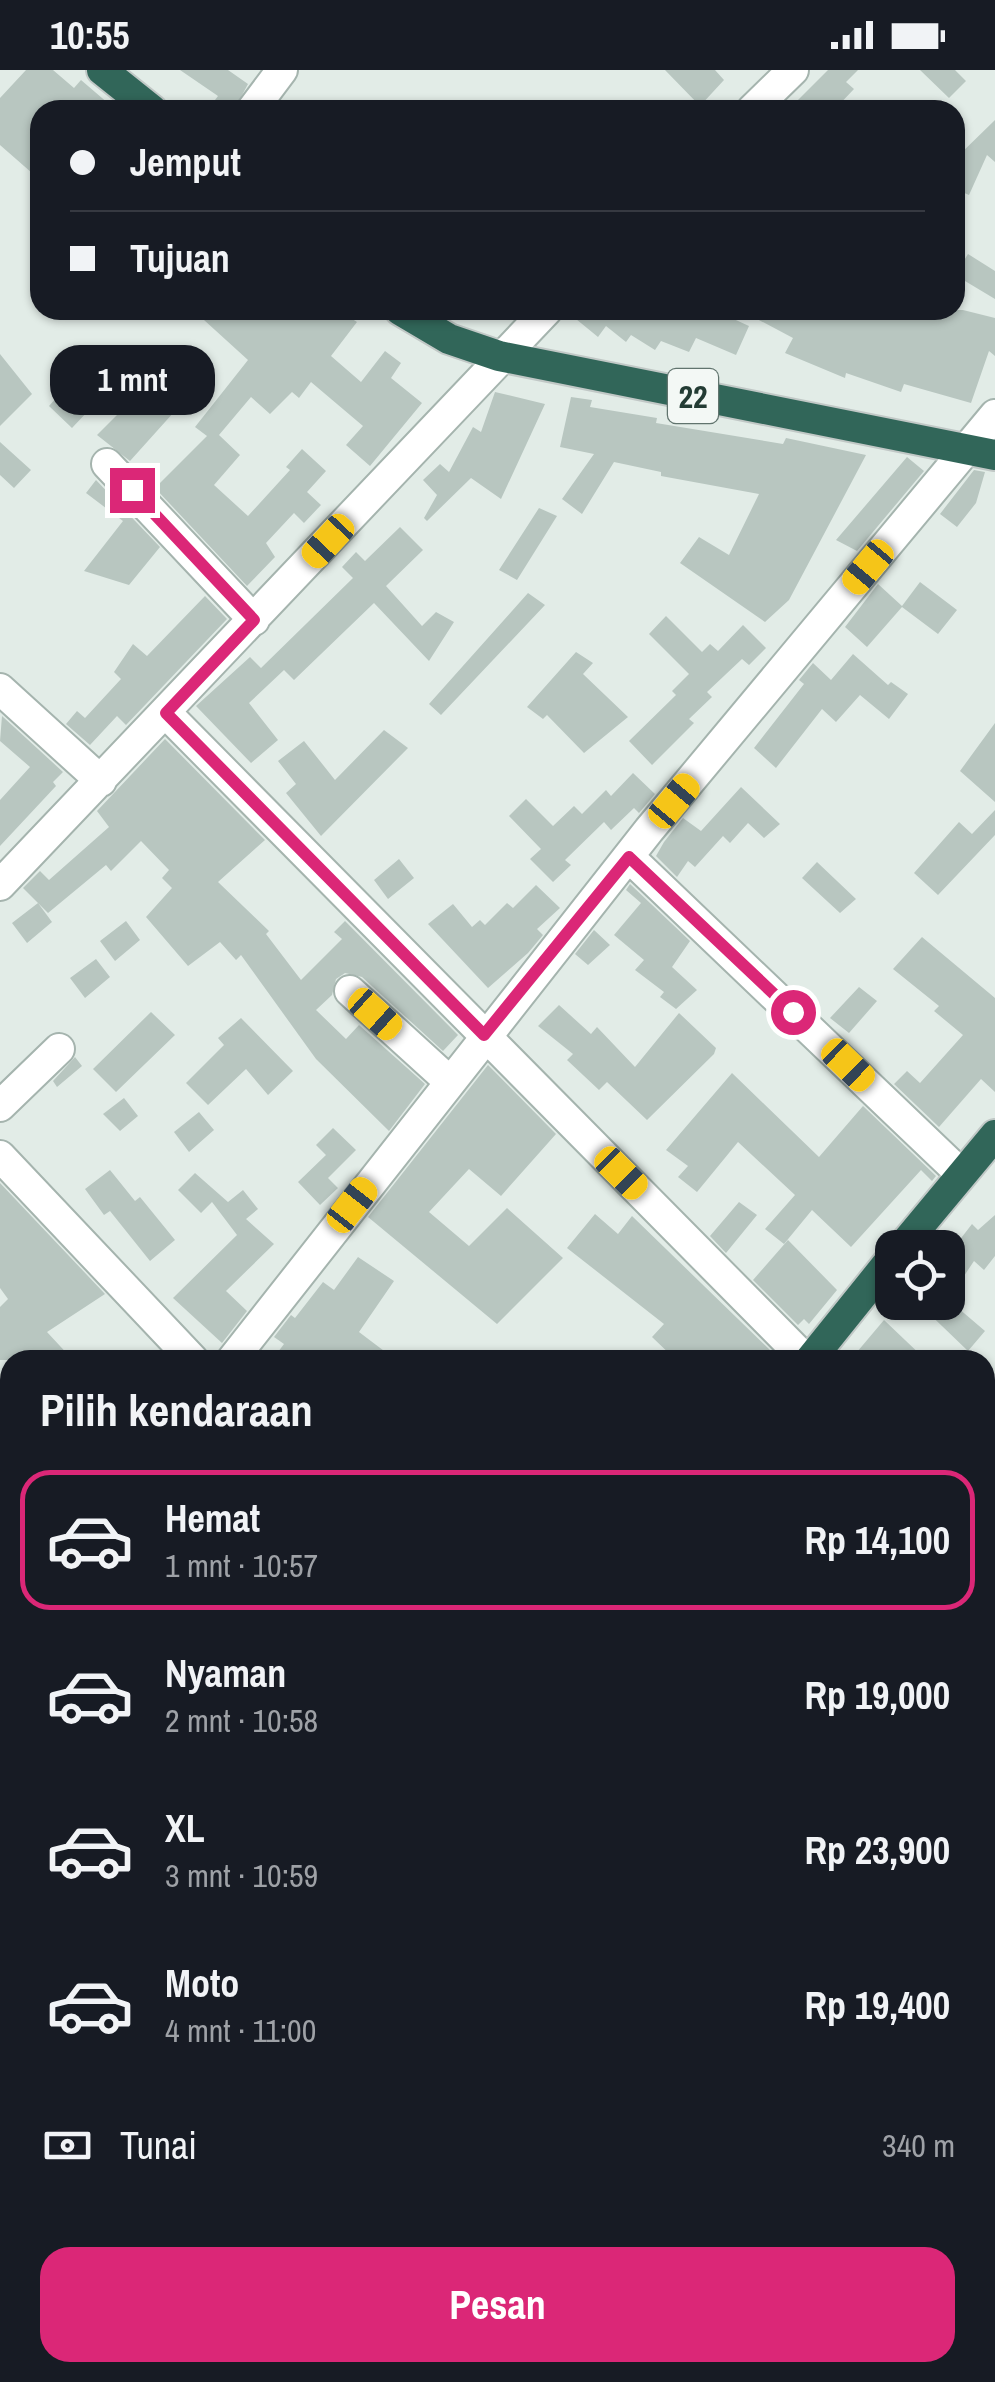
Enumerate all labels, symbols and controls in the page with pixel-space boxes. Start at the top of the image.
text: 10:55 [50,10,130,61]
text: Jemput [130,137,241,188]
text: Tujuan [130,233,230,284]
callout: 1 mnt [49,345,214,415]
text: 1 mnt [98,358,167,401]
road number: 22 [668,369,718,423]
route end [110,468,155,513]
car [297,509,359,573]
car [837,534,899,600]
car [643,768,705,834]
car [343,983,407,1045]
route start [771,990,816,1035]
car [816,1033,880,1097]
car [589,1141,653,1205]
car [322,1172,382,1238]
map controls [875,1230,965,1320]
button: locate [875,1230,965,1320]
text: Pilih kendaraan [40,1379,313,1440]
text: Hemat [165,1493,260,1544]
icon: car [45,1495,135,1585]
text: Rp 14,100 [804,1515,950,1566]
text: 1 mnt · 10:57 [165,1544,318,1587]
text: Nyaman [165,1648,286,1699]
icon: car [45,1650,135,1740]
text: Rp 19,000 [804,1670,950,1721]
text: 2 mnt · 10:58 [165,1699,318,1742]
text: XL [165,1803,205,1854]
icon: car [45,1805,135,1895]
text: Rp 23,900 [804,1825,950,1876]
text: 3 mnt · 10:59 [165,1854,318,1897]
text: Moto [165,1958,239,2009]
icon: car [45,1960,135,2050]
text: Rp 19,400 [804,1980,950,2031]
text: 4 mnt · 11:00 [165,2009,316,2052]
icon: cash [40,2118,95,2173]
text: Tunai [120,2120,197,2171]
text: 340 m [882,2124,955,2167]
button: Pesan [40,2247,955,2362]

